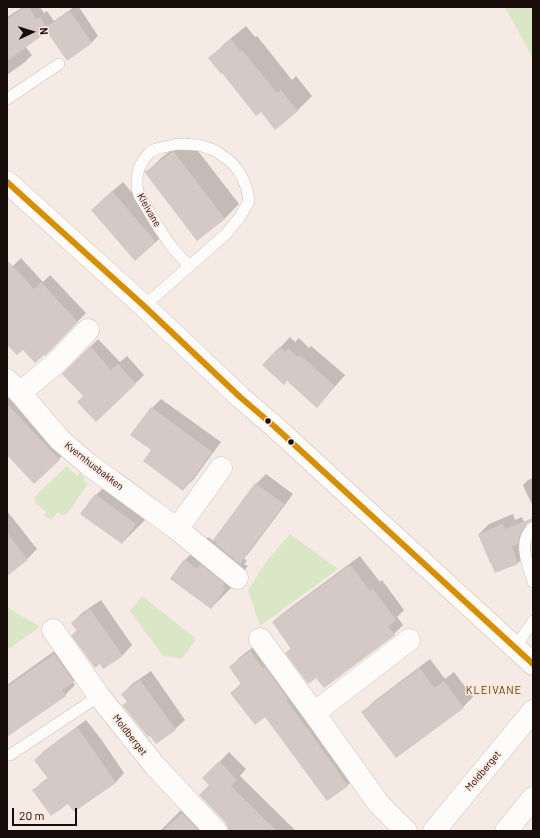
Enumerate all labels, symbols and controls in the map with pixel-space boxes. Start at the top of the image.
north arrow [12,12,52,52]
text: N [38,27,51,35]
street label: Kleivane [135,191,163,229]
unlabelled marker [263,416,273,426]
unlabelled marker [286,437,296,447]
street label: Kvernhusbakken [62,439,126,493]
district label: KLEIVANE [466,683,522,697]
street label: Moldberget [110,712,150,758]
street label: Moldberget [463,748,503,794]
scale bar [14,800,79,826]
text: 20 m [19,808,45,822]

